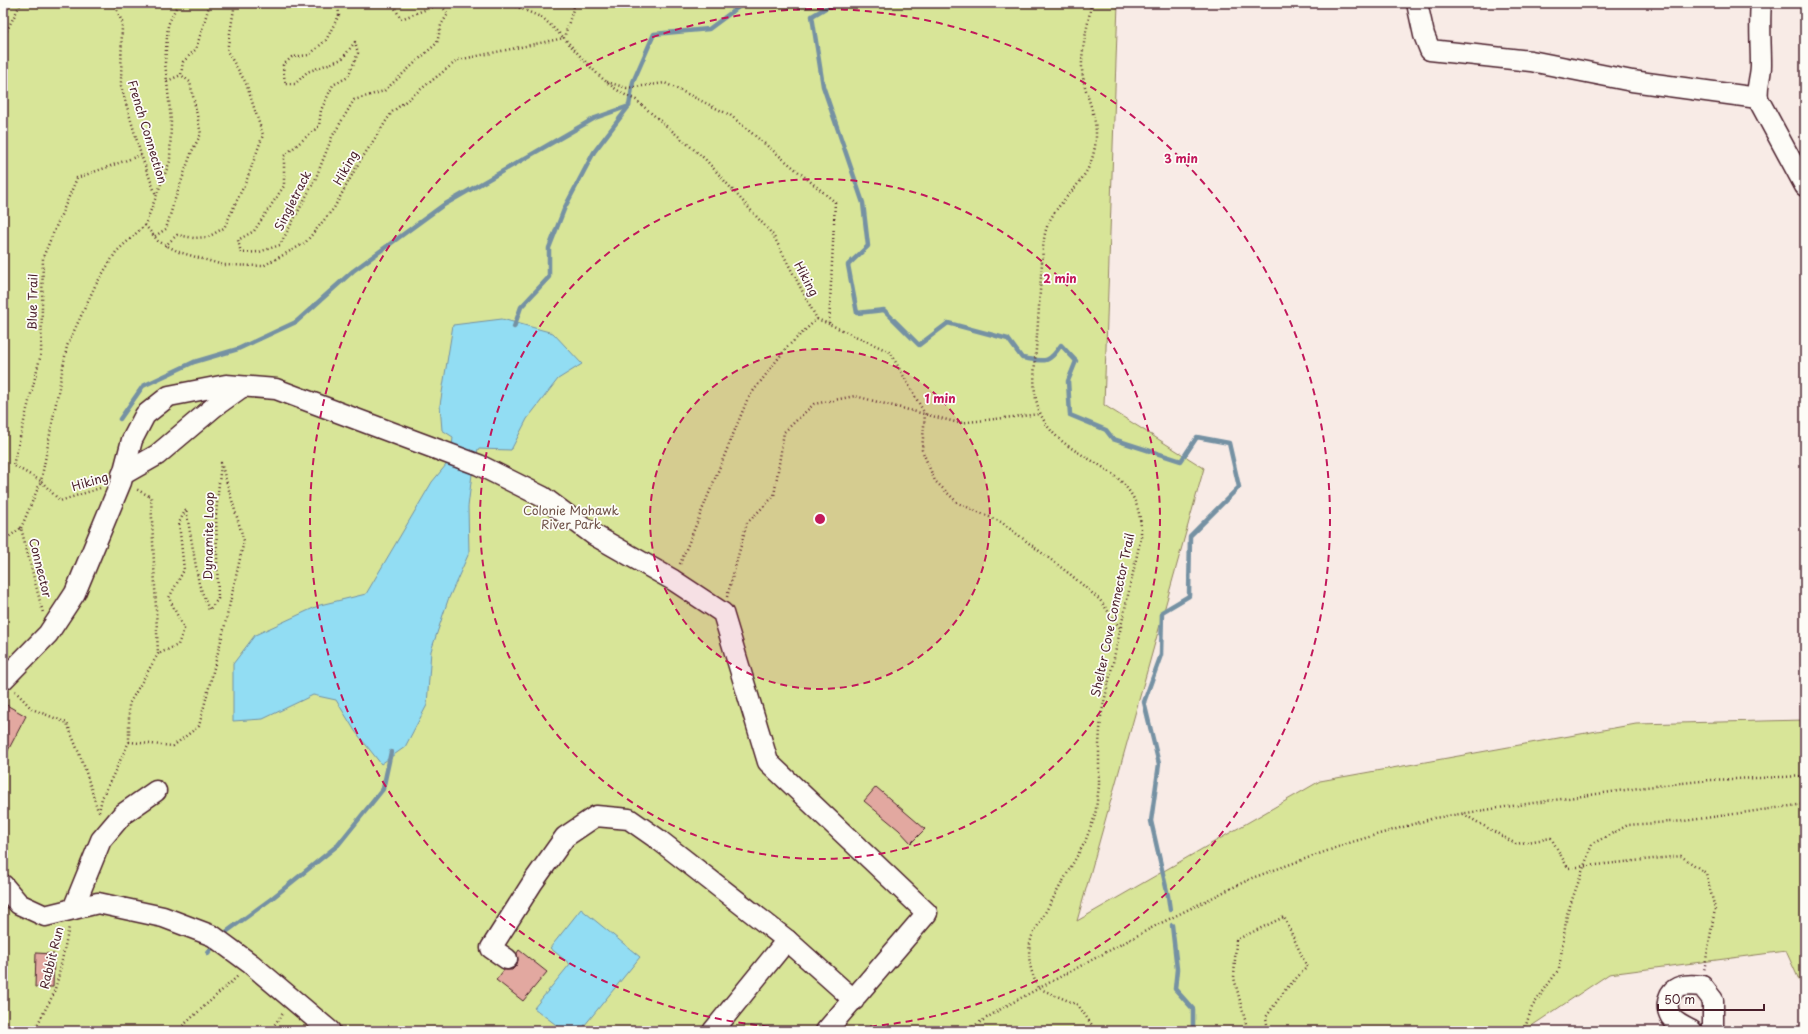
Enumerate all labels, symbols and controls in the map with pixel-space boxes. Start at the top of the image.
street label: French Connection [124,78,172,186]
street label: Hiking [328,147,362,188]
text: 3 min [1164,149,1198,167]
street label: Singletrack [269,167,315,234]
street label: Hiking [790,258,824,299]
text: 2 min [1043,269,1077,287]
street label: Blue Trail [23,274,41,330]
text: 1 min [924,389,956,407]
street label: Hiking [69,467,110,495]
street label: Dynamite Loop [198,492,218,580]
park label: Colonie Mohawk River Park [523,501,620,533]
centre of rings [813,512,827,526]
street label: Shelter Cove Connector Trail [1086,531,1138,698]
street label: Connector [25,536,57,600]
street label: Rabbit Run [35,925,67,991]
scale bar [1658,986,1764,1012]
text: 50 m [1664,990,1695,1008]

